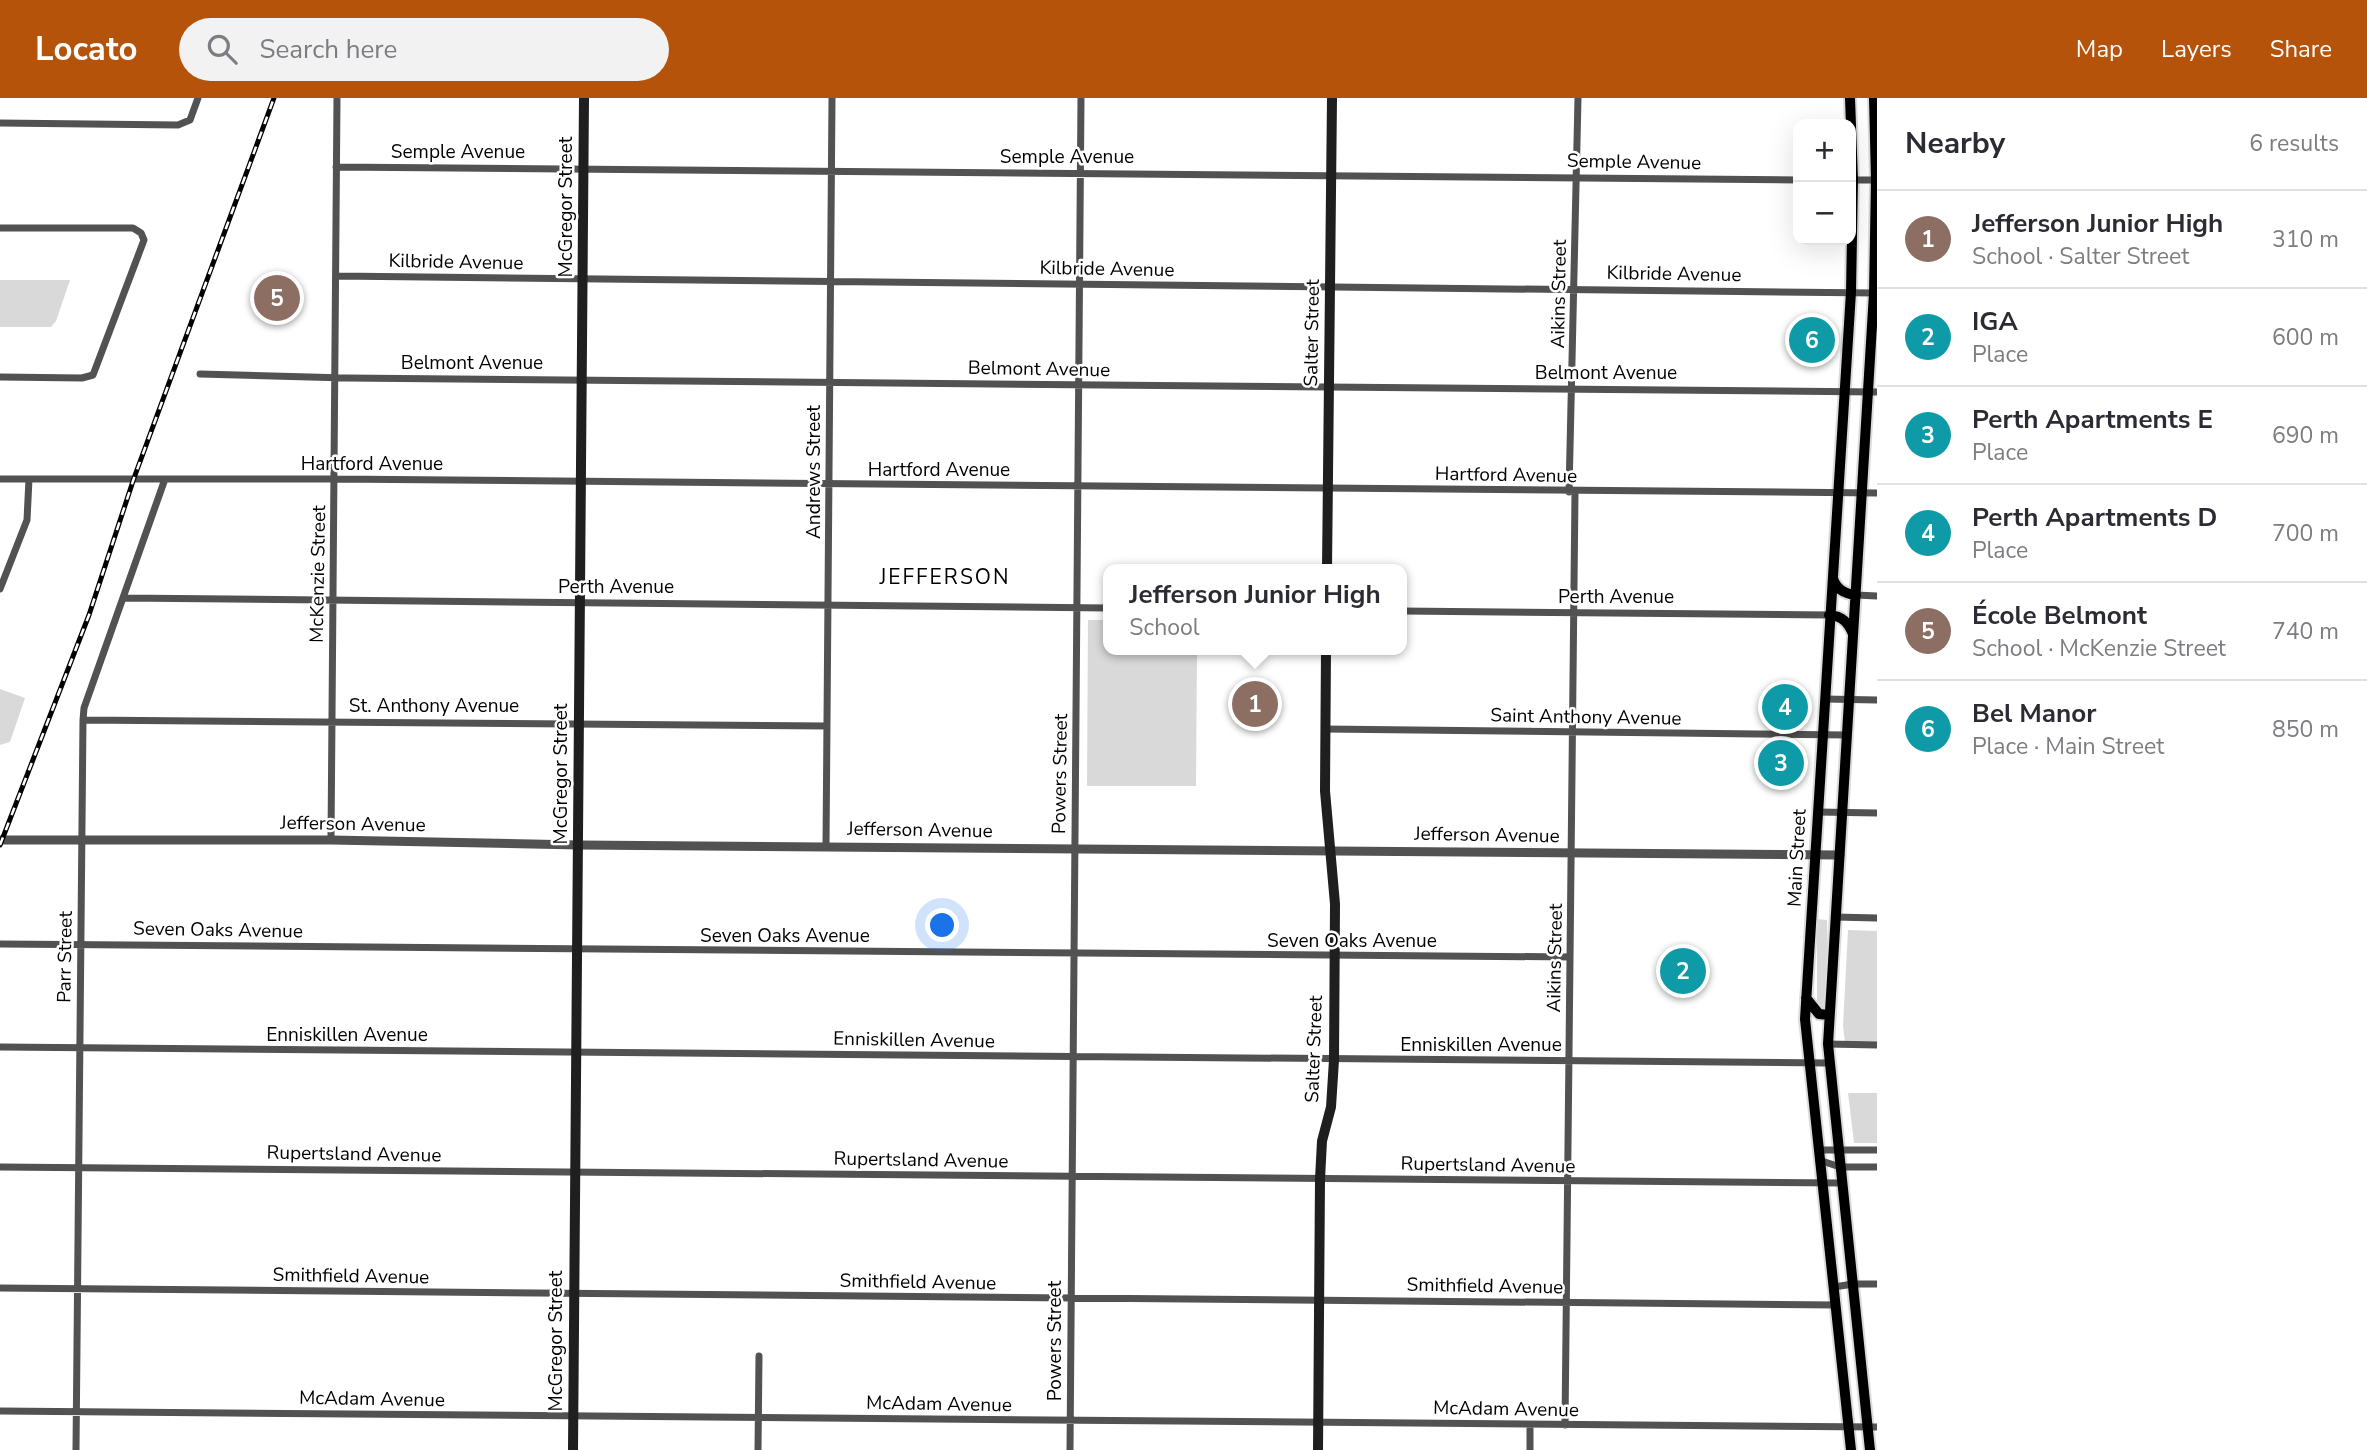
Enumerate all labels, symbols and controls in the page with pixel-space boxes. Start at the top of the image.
search box [179,18,669,81]
text: Locato [35,27,137,72]
icon: search [203,30,241,68]
text: Search here [259,32,397,67]
text: Map [2076,33,2123,65]
text: Layers [2161,33,2232,65]
text: Share [2270,33,2332,65]
map controls [1793,119,1856,245]
button: + [1793,119,1856,182]
text: Nearby [1905,123,2005,164]
text: 6 results [2249,128,2339,159]
street label: McGregor Street [553,136,579,277]
street label: Semple Avenue [391,139,525,165]
street label: Semple Avenue [1000,144,1134,170]
street label: Semple Avenue [1567,148,1701,176]
button: − [1793,182,1856,245]
text: Jefferson Junior High [1972,206,2223,241]
text: 1 [1921,224,1935,255]
text: 310 m [2272,224,2339,255]
street label: Aikins Street [1545,239,1573,349]
text: School · Salter Street [1972,241,2189,272]
street label: Kilbride Avenue [388,248,524,276]
street label: Kilbride Avenue [1039,255,1175,283]
street label: Kilbride Avenue [1606,260,1742,288]
pin: 5 [254,272,300,324]
street label: Salter Street [1298,279,1326,387]
text: IGA [1972,304,2018,339]
pin: 6 [1789,314,1835,366]
text: 2 [1921,322,1935,353]
text: 600 m [2272,322,2339,353]
text: Place [1972,339,2028,370]
street label: Belmont Avenue [401,350,543,376]
street label: Belmont Avenue [968,355,1110,383]
street label: Belmont Avenue [1535,360,1677,386]
text: Perth Apartments E [1972,402,2213,437]
street label: Andrews Street [801,405,827,539]
text: 3 [1921,420,1935,451]
text: 690 m [2272,420,2339,451]
text: Place [1972,437,2028,468]
street label: Hartford Avenue [301,451,443,477]
street label: Hartford Avenue [868,457,1010,483]
street label: Hartford Avenue [1435,461,1577,489]
text: Perth Apartments D [1972,500,2217,535]
street label: McKenzie Street [304,505,332,643]
text: 4 [1921,518,1935,549]
text: 700 m [2272,518,2339,549]
text: Place [1972,535,2028,566]
district label: JEFFERSON [879,563,1010,591]
popup [1103,564,1407,655]
street label: Perth Avenue [558,574,674,600]
text: Jefferson Junior High [1129,577,1381,612]
street label: Perth Avenue [1558,584,1674,610]
text: École Belmont [1972,598,2147,633]
text: School [1129,612,1200,643]
text: 5 [1921,616,1935,647]
text: 740 m [2272,616,2339,647]
text: School · McKenzie Street [1972,633,2226,664]
pin: 1 [1232,678,1278,730]
pin: 4 [1762,681,1808,733]
street label: St. Anthony Avenue [349,693,519,719]
text: Bel Manor [1972,696,2096,731]
street label: Saint Anthony Avenue [1490,702,1682,732]
street label: McGregor Street [548,703,574,844]
street label: Powers Street [1046,713,1074,834]
text: 6 [1921,714,1935,745]
text: 850 m [2272,714,2339,745]
text: Place · Main Street [1972,731,2164,762]
pin: 3 [1758,737,1804,789]
street label: Main Street [1781,808,1813,908]
street label: Jefferson Avenue [279,810,426,838]
street label: Jefferson Avenue [846,816,993,844]
street label: Jefferson Avenue [1413,821,1560,849]
street label: Aikins Street [1541,903,1569,1013]
your location [925,908,959,942]
street label: Parr Street [51,910,79,1003]
street label: Seven Oaks Avenue [133,916,303,944]
street label: Seven Oaks Avenue [700,923,870,949]
street label: Seven Oaks Avenue [1267,928,1437,954]
pin: 2 [1660,945,1706,997]
street label: Salter Street [1299,995,1329,1103]
street label: Enniskillen Avenue [266,1022,428,1048]
street label: Enniskillen Avenue [833,1026,995,1054]
street label: Enniskillen Avenue [1400,1032,1562,1058]
street label: Rupertsland Avenue [266,1139,442,1169]
street label: Rupertsland Avenue [833,1145,1009,1175]
street label: Rupertsland Avenue [1400,1150,1576,1180]
street label: Smithfield Avenue [272,1262,430,1290]
street label: Smithfield Avenue [839,1268,997,1296]
street label: McGregor Street [543,1270,569,1411]
street label: Smithfield Avenue [1406,1272,1564,1300]
street label: Powers Street [1042,1280,1068,1401]
street label: McAdam Avenue [299,1385,445,1413]
street label: McAdam Avenue [866,1390,1012,1418]
street label: McAdam Avenue [1433,1395,1579,1423]

